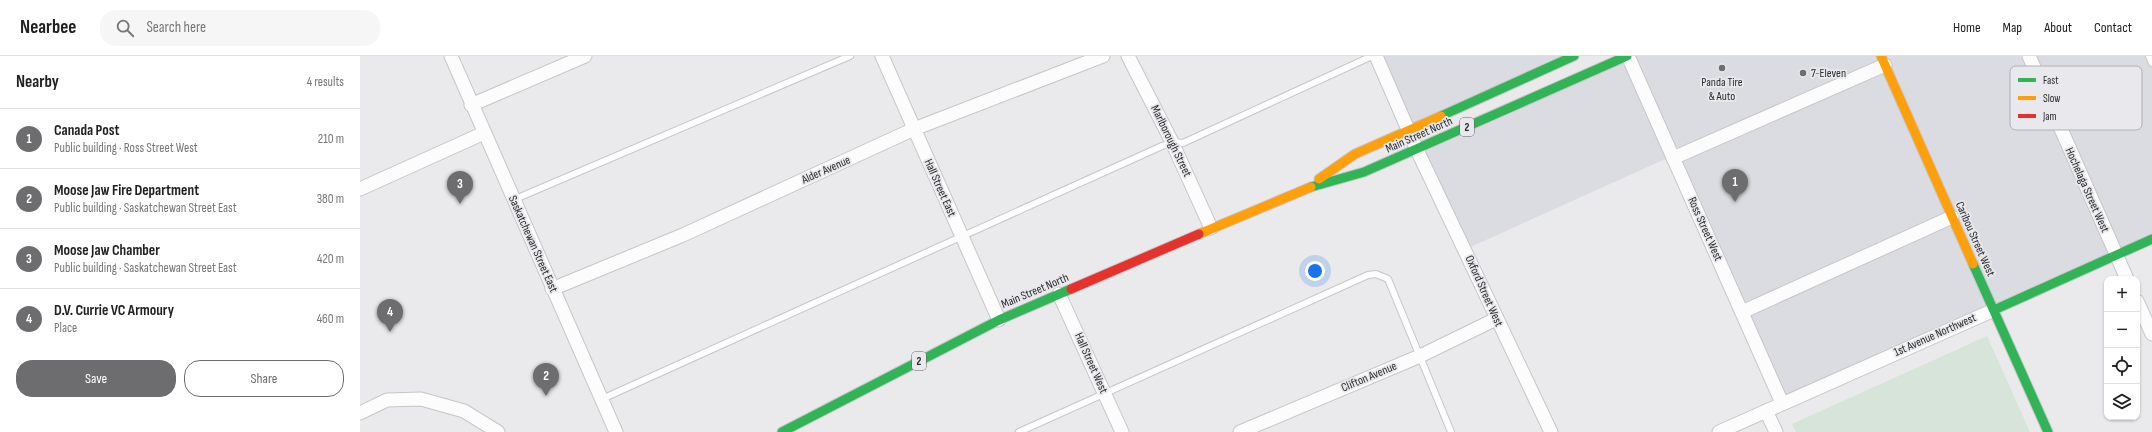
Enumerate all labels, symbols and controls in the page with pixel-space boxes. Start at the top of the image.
search box [100,10,380,46]
text: Nearbee [20,16,76,39]
icon: search [114,17,136,39]
text: Search here [146,18,206,37]
text: Home [1953,19,1981,36]
text: Map [2003,19,2022,36]
text: About [2044,19,2072,36]
text: Contact [2094,19,2132,36]
marker: Panda Tire & Auto [1717,63,1727,73]
place label: 7-Eleven [1811,66,1846,81]
legend [2010,66,2142,130]
marker: 7-Eleven [1798,68,1808,78]
text: Nearby [16,72,59,92]
text: 4 results [307,74,344,90]
text: Fast [2043,74,2059,87]
place label: Panda Tire & Auto [1701,75,1743,104]
text: Slow [2043,92,2060,105]
street label: Marlborough Street [1147,103,1195,180]
text: Jam [2042,110,2057,123]
street label: Main Street North [1383,114,1455,156]
road number: 2 [1460,118,1474,136]
text: Canada Post [54,121,120,140]
text: 1 [26,131,32,147]
text: 210 m [318,131,344,147]
text: Public building · Ross Street West [54,140,198,156]
street label: Hochelaga Street West [2062,145,2113,235]
street label: Alder Avenue [798,152,853,188]
street label: Hall Street East [921,157,960,220]
pin: 1 [1722,169,1748,202]
pin: 3 [447,171,473,204]
text: Moose Jaw Fire Department [54,181,199,200]
text: 2 [26,191,32,207]
text: 380 m [317,191,344,207]
street label: Saskatchewan Street East [505,193,561,295]
street label: Ross Street West [1684,195,1726,264]
street label: Caribou Street West [1952,199,1998,279]
text: Public building · Saskatchewan Street East [54,200,237,216]
text: Moose Jaw Chamber [54,241,160,260]
text: 3 [26,251,32,267]
text: 420 m [317,251,344,267]
street label: Oxford Street West [1462,253,1507,329]
text: Public building · Saskatchewan Street East [54,260,237,276]
your location [1305,261,1325,281]
street label: Main Street North [999,270,1071,312]
map controls [2104,276,2140,420]
button: + [2104,276,2140,312]
pin: 4 [377,299,403,332]
text: D.V. Currie VC Armoury [54,301,174,320]
street label: 1st Avenue Northwest [1892,310,1979,360]
text: 4 [26,311,32,327]
text: 460 m [317,311,344,327]
button: − [2104,312,2140,348]
text: Place [54,320,77,336]
street label: Hall Street West [1071,330,1111,396]
button: locate [2104,348,2140,384]
road number: 2 [912,352,926,370]
street label: Clifton Avenue [1339,359,1399,395]
button: Save [16,360,176,397]
button: Share [184,360,344,397]
pin: 2 [533,363,559,396]
button: layers [2104,384,2140,420]

